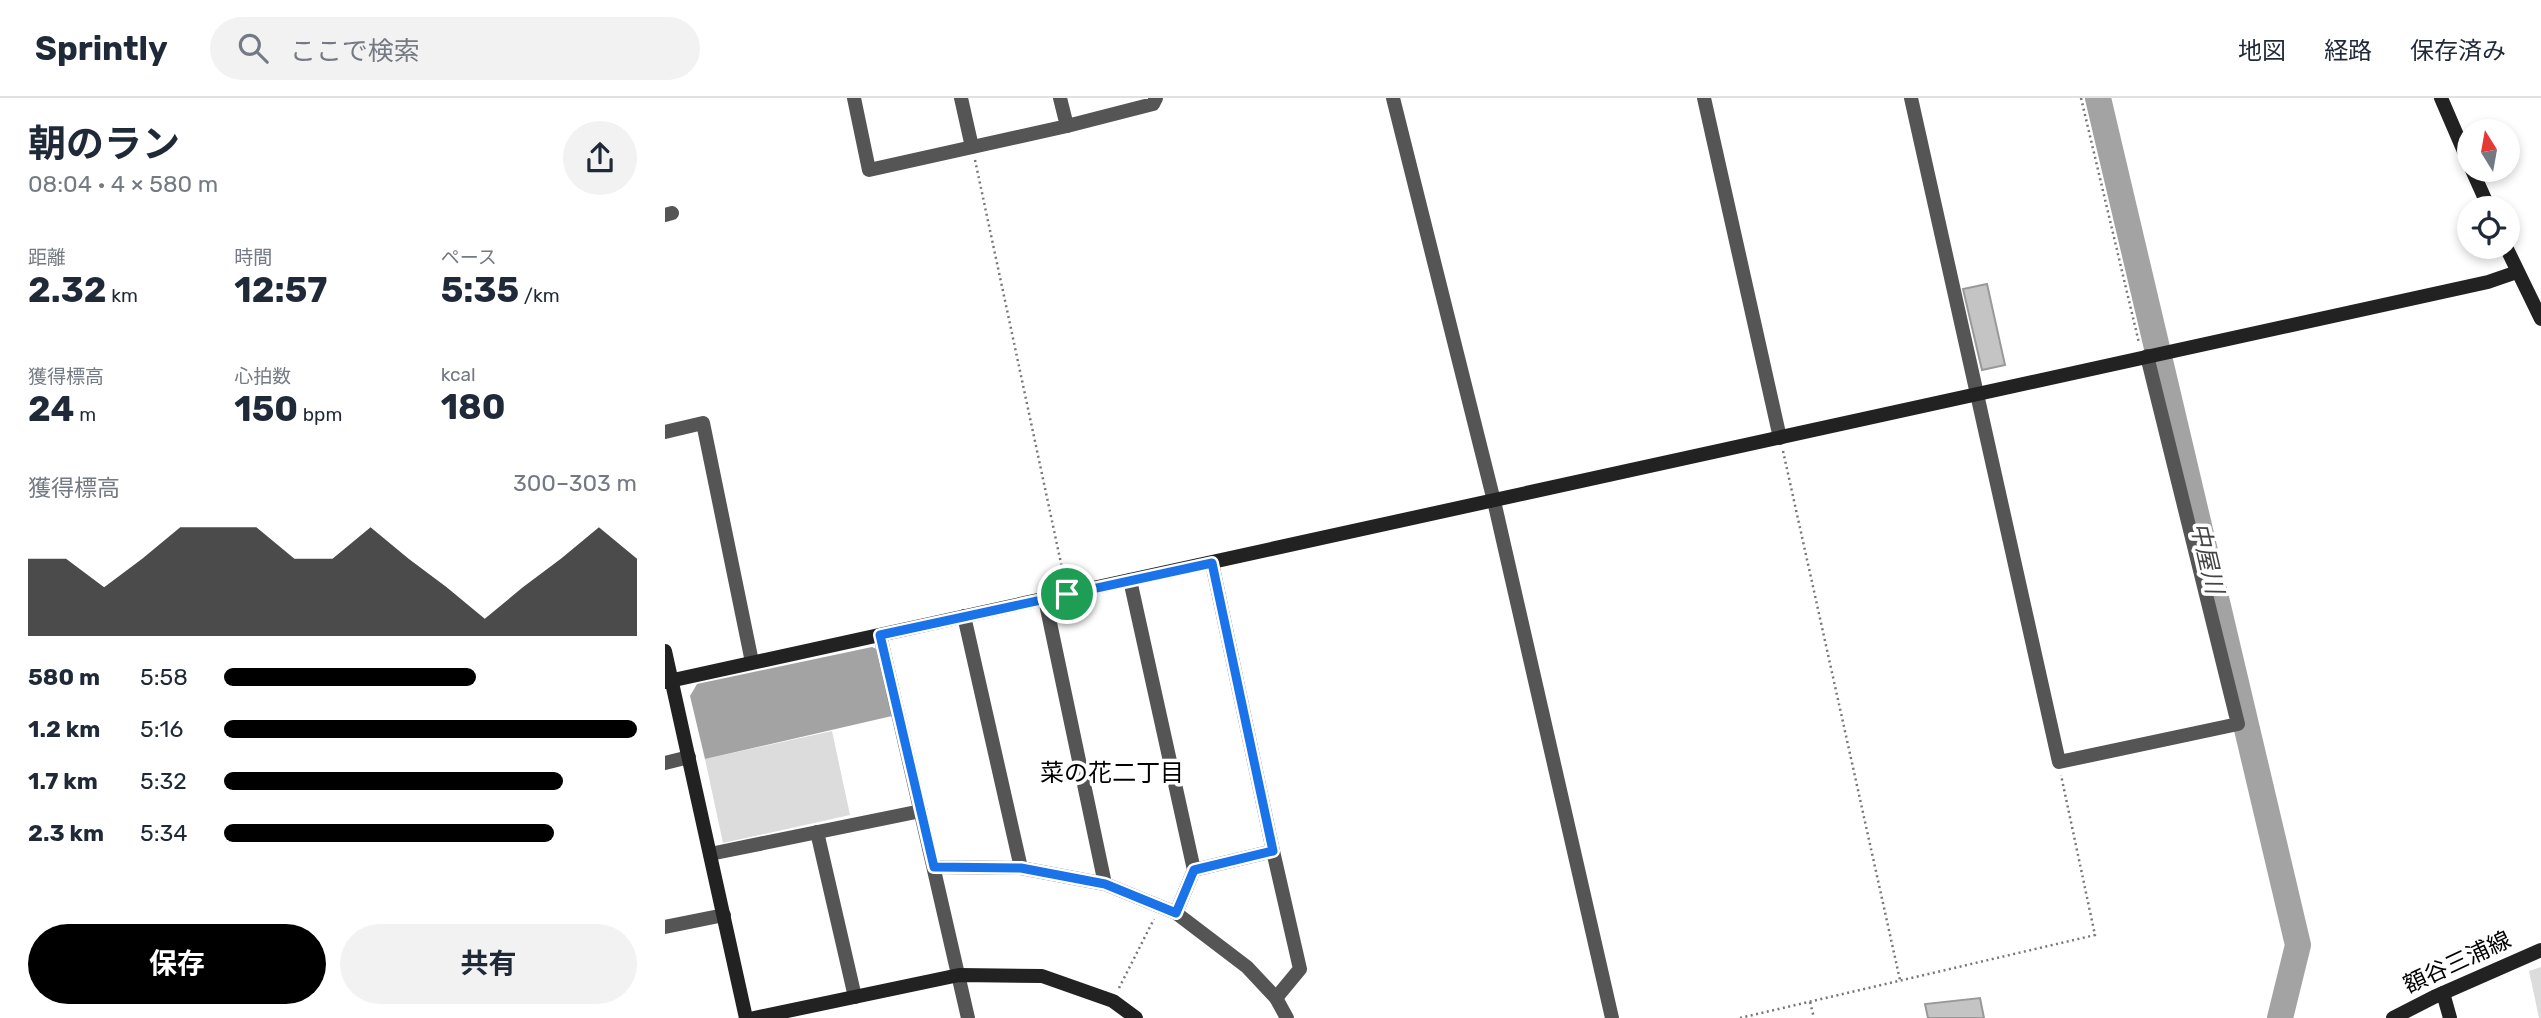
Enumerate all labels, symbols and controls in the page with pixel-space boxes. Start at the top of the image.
search box [210,17,700,80]
text: Sprintly [35,29,168,68]
icon: search [234,29,272,67]
text: ここで検索 [290,36,420,67]
text: 地図 [2238,37,2286,65]
text: 経路 [2324,37,2372,65]
text: 保存済み [2410,37,2506,65]
north arrow [2457,119,2520,182]
map controls [2457,119,2520,259]
text: 朝のラン [28,121,180,167]
button: share [563,121,637,195]
text: 08:04 · 4 × 580 m [28,170,218,198]
button: locate [2457,196,2520,259]
text: 距離 [28,246,66,269]
text: 時間 [234,246,272,269]
text: ペース [441,246,497,269]
text: 2.32 [28,269,107,311]
text: 12:57 [234,269,327,311]
text: 5:35 [441,269,519,311]
text: km [107,284,138,307]
text: /km [519,284,560,307]
text: kcal [441,363,476,386]
text: 獲得標高 [28,365,104,388]
text: 心拍数 [234,365,291,388]
text: 180 [441,386,506,428]
text: 24 [28,388,75,430]
text: 150 [234,388,298,430]
text: m [75,403,96,426]
text: bpm [298,403,342,426]
text: 300–303 m [513,469,637,497]
text: 獲得標高 [28,474,120,502]
water label: 中屋川 [2185,520,2229,599]
pin [1037,564,1097,624]
icon: arrive [1048,575,1086,613]
text: 580 m [28,663,100,691]
text: 5:58 [140,663,188,691]
text: 1.2 km [28,715,100,743]
text: 5:16 [140,715,183,743]
district label: 菜の花二丁目 [1040,759,1184,787]
text: 1.7 km [28,767,98,795]
text: 5:32 [140,767,187,795]
text: 2.3 km [28,819,104,847]
text: 5:34 [140,819,188,847]
button: 保存 [28,924,326,1004]
button: 共有 [340,924,637,1004]
street label: 額谷三浦線 [2399,925,2515,999]

